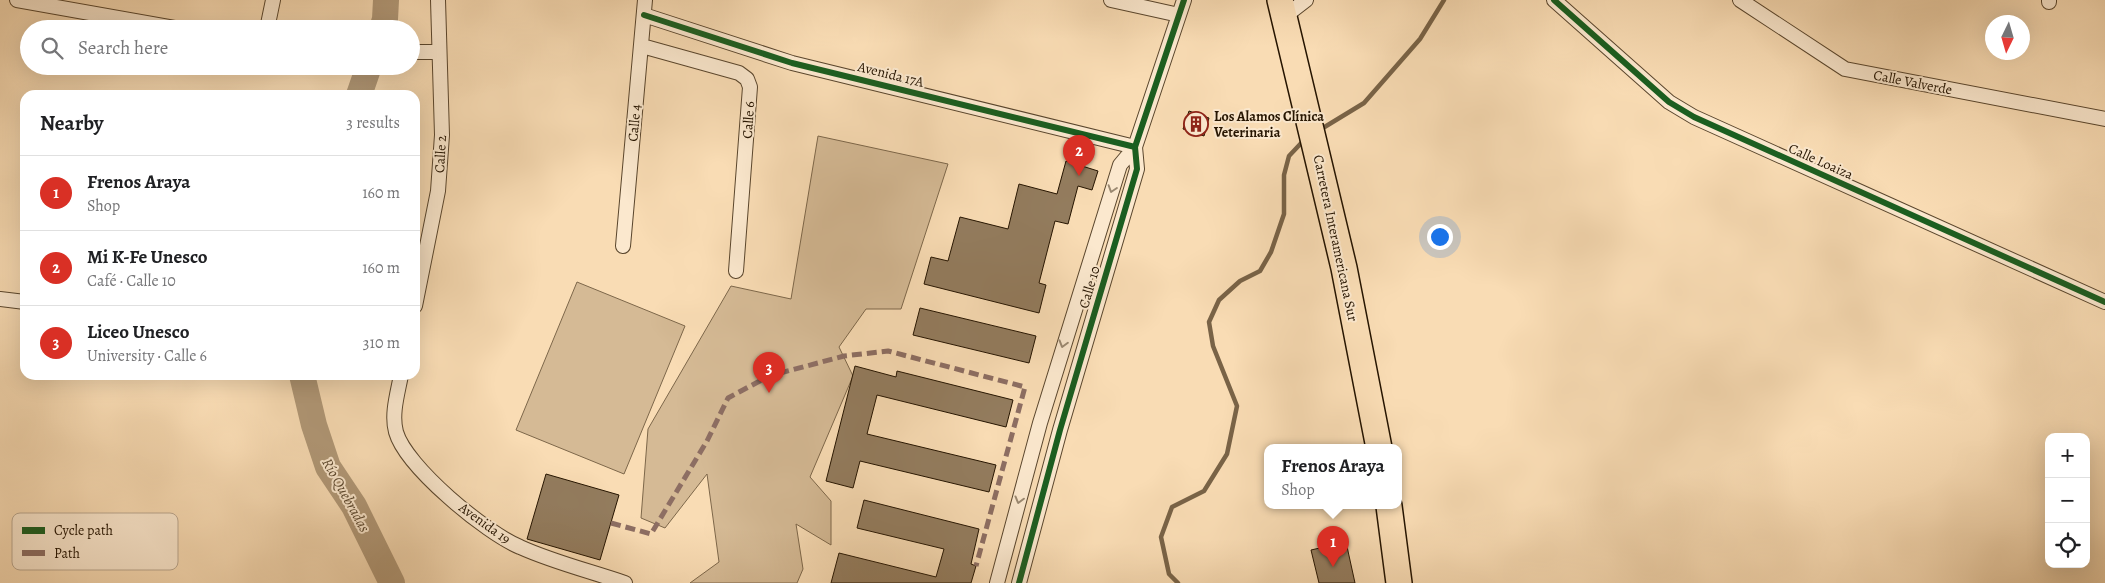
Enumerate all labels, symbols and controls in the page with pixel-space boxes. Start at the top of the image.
north arrow [1985,15,2030,60]
search box [20,20,420,75]
icon: search [38,34,66,62]
text: Search here [78,35,168,61]
street label: Avenida 17A [855,57,927,92]
street label: Calle Valverde [1872,66,1954,99]
street label: Calle 6 [738,101,759,139]
street label: Calle 4 [623,104,646,143]
place label: Los Alamos Clínica Veterinaria [1213,107,1324,142]
text: Nearby [40,109,103,137]
building icon: Los Alamos Clínica Veterinaria [1183,111,1209,137]
text: 3 results [346,112,400,134]
street label: Calle 2 [430,134,451,173]
pin: 2 [1063,135,1095,176]
street label: Calle Loaiza [1786,139,1856,184]
street label: Carretera Interamericana Sur [1309,153,1363,324]
text: Frenos Araya [87,169,190,195]
text: 1 [53,182,59,204]
text: 160 m [362,182,400,204]
one-way arrow [1108,184,1118,192]
text: Shop [87,195,120,217]
your location [1427,224,1453,250]
text: Mi K-Fe Unesco [87,244,208,270]
text: 2 [52,257,60,279]
text: 160 m [362,257,400,279]
street label: Calle 10 [1074,264,1105,311]
text: Café · Calle 10 [87,270,176,292]
text: Liceo Unesco [87,319,190,345]
text: 3 [53,332,59,354]
text: 310 m [363,332,400,354]
one-way arrow [1059,339,1069,347]
text: University · Calle 6 [87,345,207,367]
pin: 3 [753,352,785,393]
map controls [2045,433,2090,568]
button: + [2045,433,2090,478]
popup [1264,444,1402,509]
text: Frenos Araya [1281,453,1385,479]
water label: Río Quebradas [317,454,375,536]
button: − [2045,478,2090,523]
text: Shop [1281,479,1315,501]
one-way arrow [1015,495,1025,504]
street label: Avenida 19 [454,498,514,549]
legend [12,513,178,570]
text: Cycle path [54,521,114,540]
button: locate [2045,523,2090,568]
pin: 1 [1317,526,1349,567]
text: Path [54,544,81,563]

